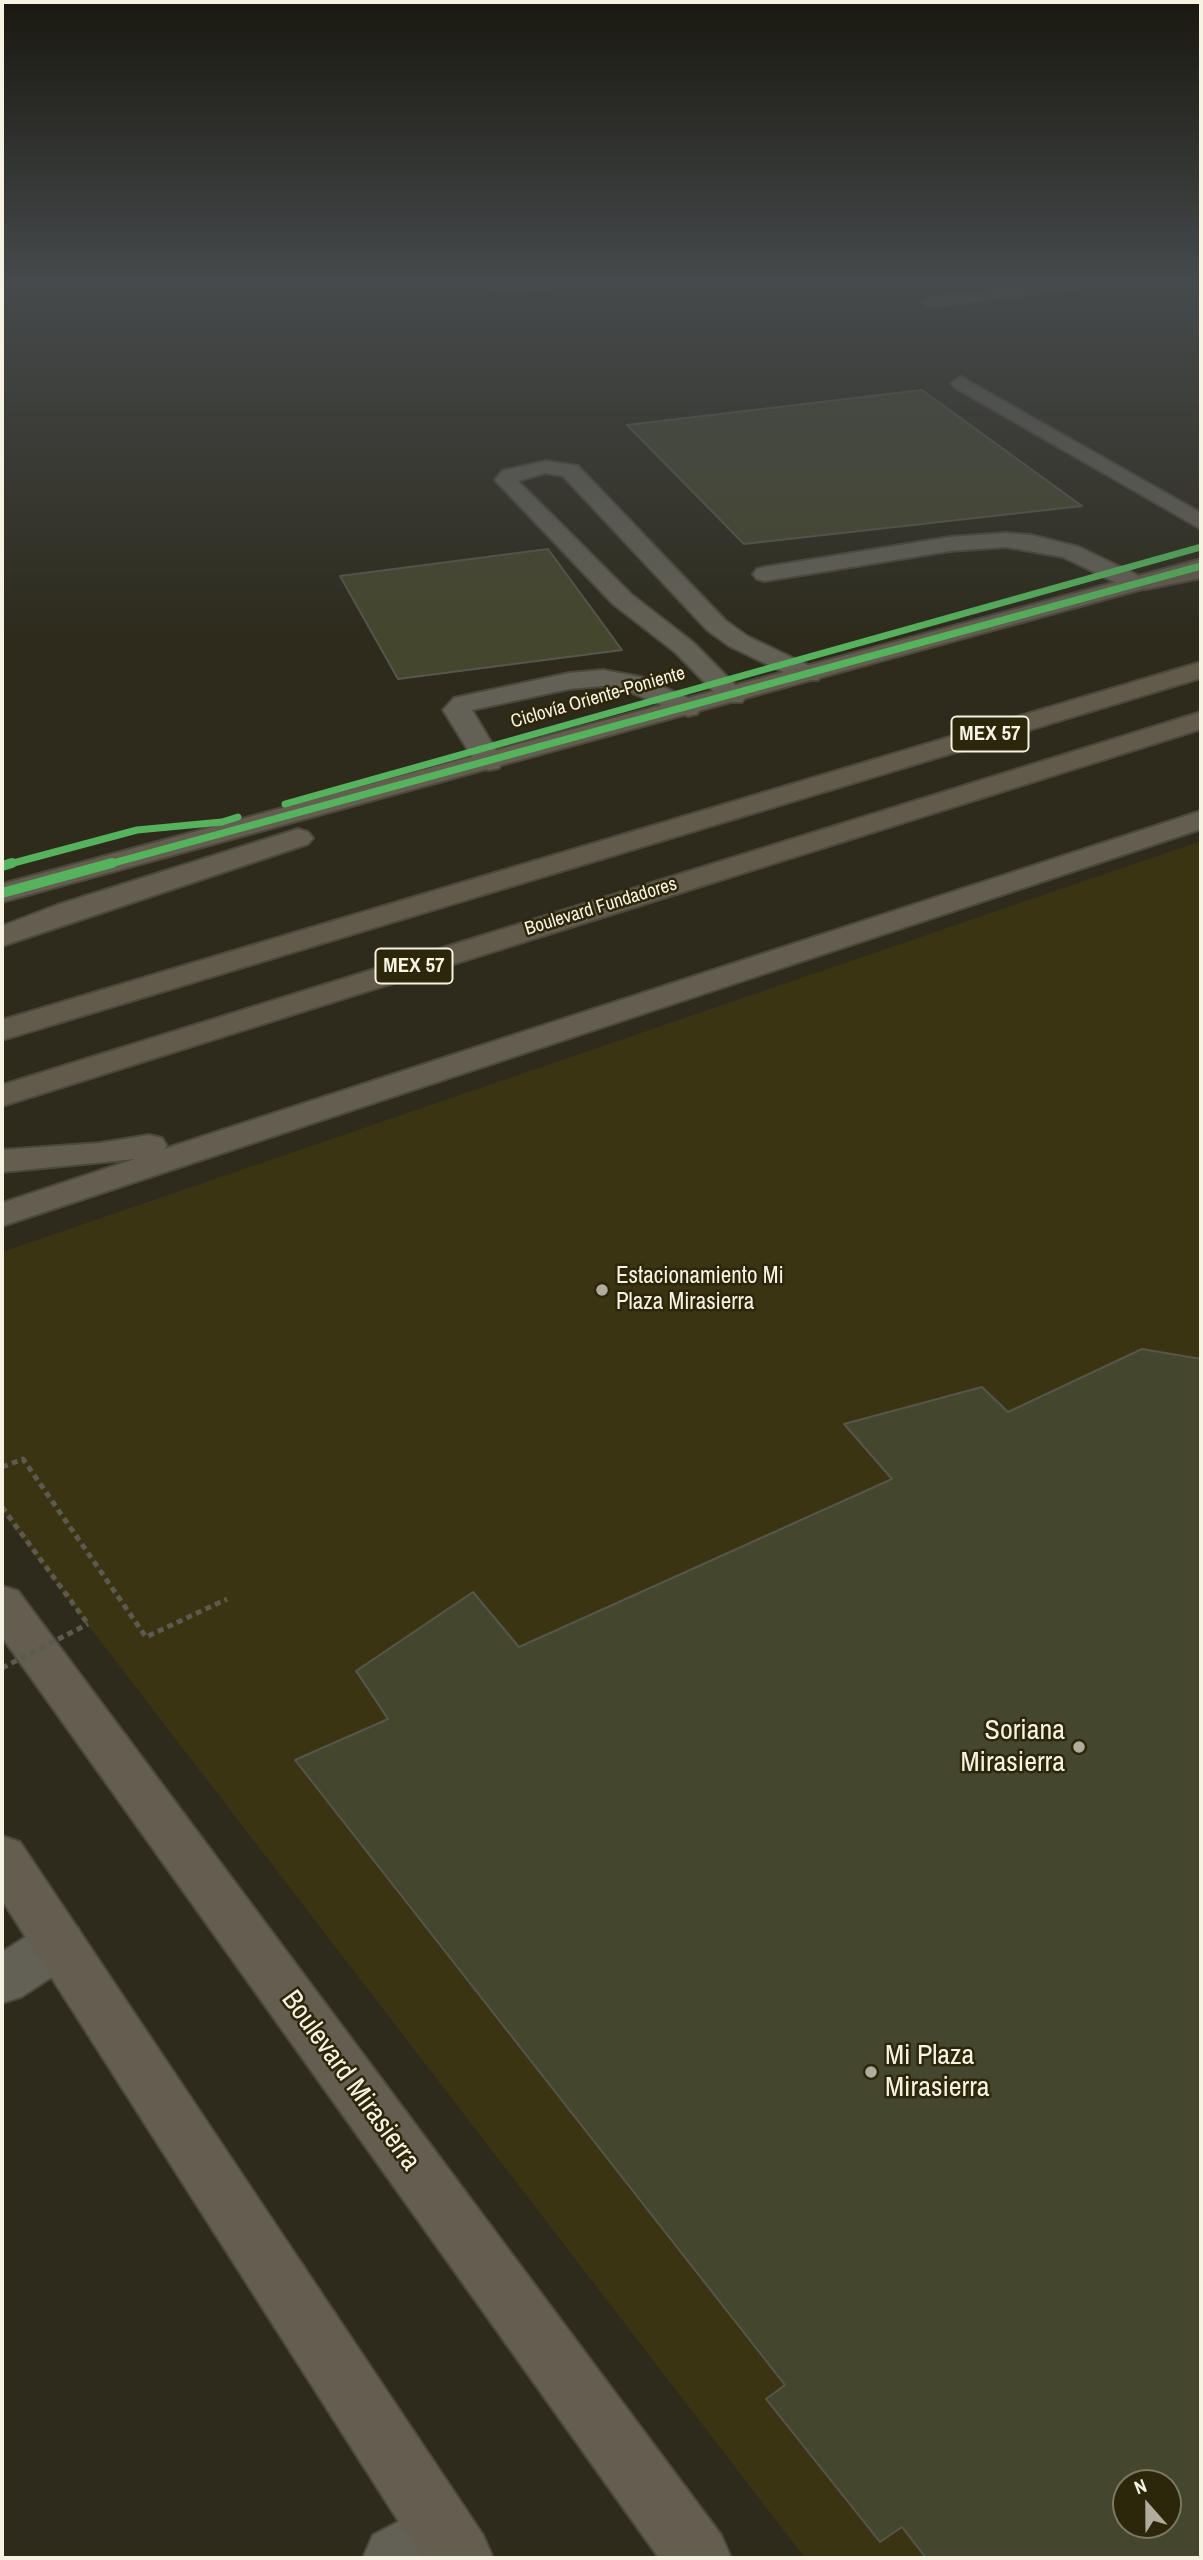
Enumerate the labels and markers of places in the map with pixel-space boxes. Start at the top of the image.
place label: Estacionamiento Mi Plaza Mirasierra [616,1263,784,1317]
marker: Estacionamiento Mi Plaza Mirasierra [594,1282,610,1298]
place label: Soriana Mirasierra [960,1714,1065,1780]
marker: Soriana Mirasierra [1071,1739,1087,1755]
place label: Mi Plaza Mirasierra [885,2039,990,2105]
marker: Mi Plaza Mirasierra [863,2064,879,2080]

